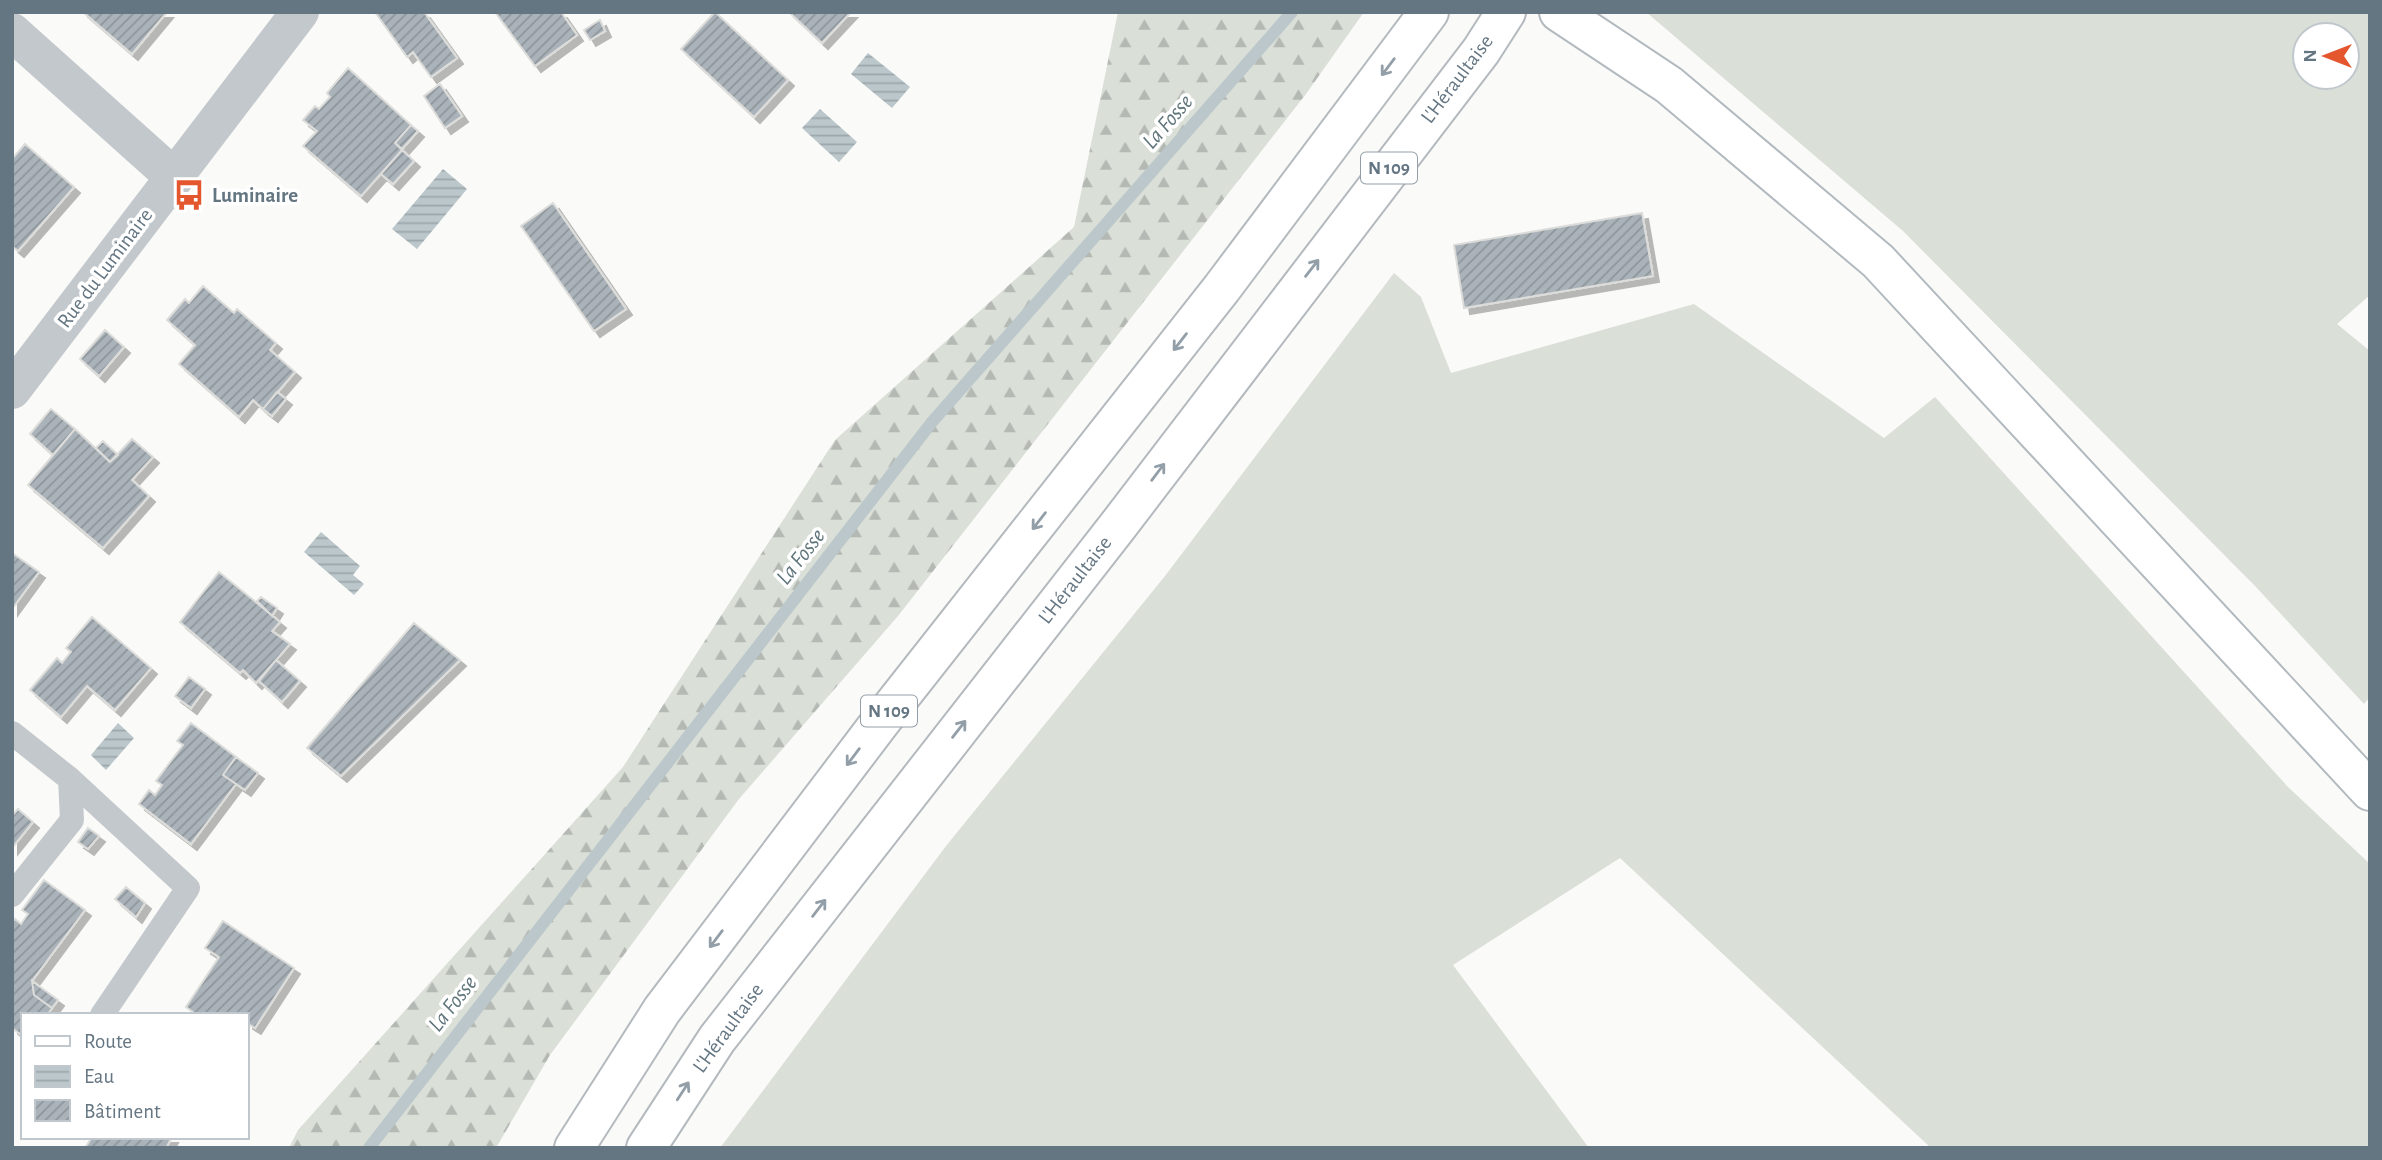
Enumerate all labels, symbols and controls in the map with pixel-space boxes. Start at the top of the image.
north arrow [2291,21,2361,91]
street label: L'Héraultaise [1417,31,1497,127]
text: N [2301,49,2320,63]
one-way arrow [1381,58,1396,76]
water label: La Fosse [1138,90,1198,154]
road number: N 109 [1361,152,1417,184]
bus stop icon: Luminaire [172,178,206,212]
place label: Luminaire [212,185,298,206]
street label: Rue du Luminaire [53,204,157,332]
one-way arrow [1304,259,1319,278]
one-way arrow [1173,332,1188,351]
one-way arrow [1150,463,1165,482]
one-way arrow [1031,511,1047,529]
water label: La Fosse [772,525,830,589]
street label: L'Héraultaise [1034,532,1116,628]
road number: N 109 [861,696,917,726]
one-way arrow [951,720,966,739]
one-way arrow [846,748,861,766]
one-way arrow [811,900,827,918]
one-way arrow [709,929,723,948]
water label: La Fosse [424,972,482,1036]
street label: L'Héraultaise [689,979,767,1077]
legend [21,1013,248,1139]
text: Route [84,1031,132,1052]
text: Eau [84,1066,114,1087]
one-way arrow [677,1081,691,1101]
text: Bâtiment [84,1101,161,1122]

